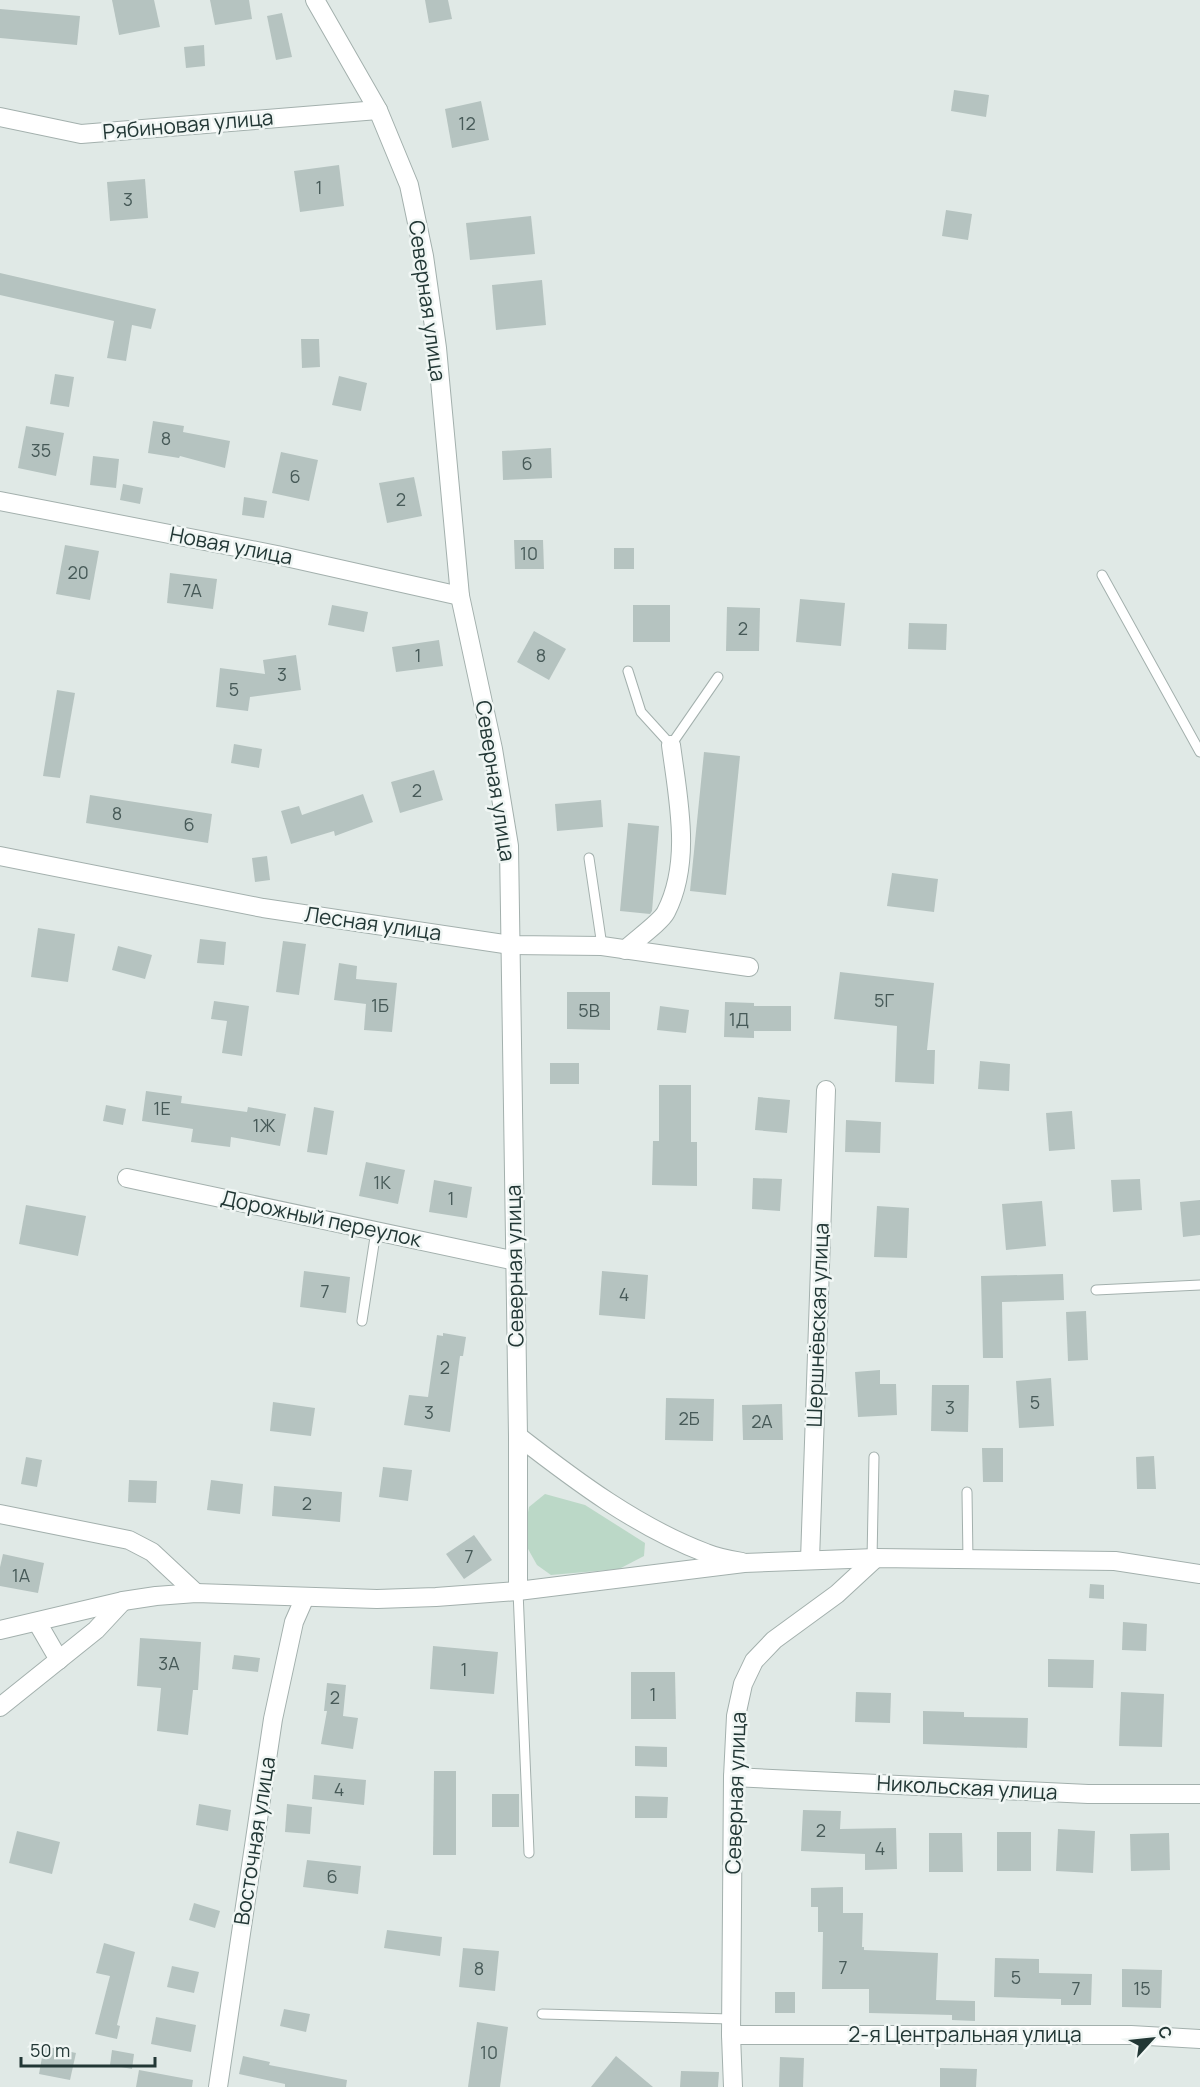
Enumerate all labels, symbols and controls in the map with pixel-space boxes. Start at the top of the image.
street label: Рябиновая улица [101,103,274,145]
house number: 12 [458,111,476,135]
house number: 1 [315,175,323,199]
house number: 3 [123,187,133,211]
street label: Северная улица [403,218,453,383]
house number: 8 [161,426,171,450]
house number: 35 [31,438,51,462]
house number: 6 [521,451,533,475]
house number: 6 [289,464,301,488]
house number: 2 [396,487,406,511]
street label: Новая улица [167,519,295,571]
house number: 10 [520,541,538,565]
house number: 20 [67,560,89,584]
house number: 7А [182,578,202,602]
house number: 2 [738,616,748,640]
house number: 1 [414,643,422,667]
house number: 8 [536,643,546,667]
house number: 3 [277,662,287,686]
house number: 5 [229,677,239,701]
street label: Северная улица [469,698,523,863]
house number: 2 [412,778,422,802]
house number: 8 [112,801,122,825]
house number: 6 [183,812,195,836]
street label: Лесная улица [303,900,443,946]
house number: 5Г [874,988,894,1012]
house number: 1Б [371,993,389,1017]
house number: 5В [578,998,600,1022]
house number: 1Д [729,1007,749,1031]
house number: 1Е [153,1096,171,1120]
house number: 1Ж [252,1113,276,1137]
house number: 1К [373,1170,391,1194]
street label: Дорожный переулок [218,1183,425,1253]
street label: Северная улица [499,1185,529,1347]
house number: 1 [447,1186,455,1210]
street label: Шершнёвская улица [799,1222,835,1428]
house number: 7 [320,1279,330,1303]
house number: 4 [619,1282,629,1306]
house number: 2 [440,1355,450,1379]
house number: 5 [1030,1390,1040,1414]
house number: 3 [945,1395,955,1419]
house number: 3 [424,1400,434,1424]
house number: 2Б [678,1406,700,1430]
house number: 2А [751,1409,773,1433]
house number: 2 [302,1491,312,1515]
house number: 7 [464,1544,474,1568]
house number: 1А [12,1563,31,1587]
house number: 3А [158,1651,180,1675]
house number: 1 [460,1657,468,1681]
house number: 1 [649,1682,657,1706]
house number: 2 [330,1685,340,1709]
street label: Северная улица [718,1711,752,1875]
street label: Восточная улица [227,1755,281,1927]
street label: Никольская улица [876,1768,1058,1806]
house number: 4 [334,1777,344,1801]
house number: 2 [816,1818,826,1842]
house number: 4 [875,1836,885,1860]
house number: 6 [326,1864,338,1888]
house number: 7 [838,1955,848,1979]
house number: 8 [474,1956,484,1980]
house number: 5 [1011,1965,1021,1989]
house number: 7 [1071,1976,1081,2000]
house number: 15 [1133,1976,1151,2000]
north arrow [1122,2009,1182,2069]
street label: 2-я Центральная улица [848,2020,1082,2048]
text: С [1153,2022,1178,2043]
scale bar [21,2030,154,2068]
text: 50 m [30,2038,70,2062]
house number: 10 [480,2040,498,2064]

